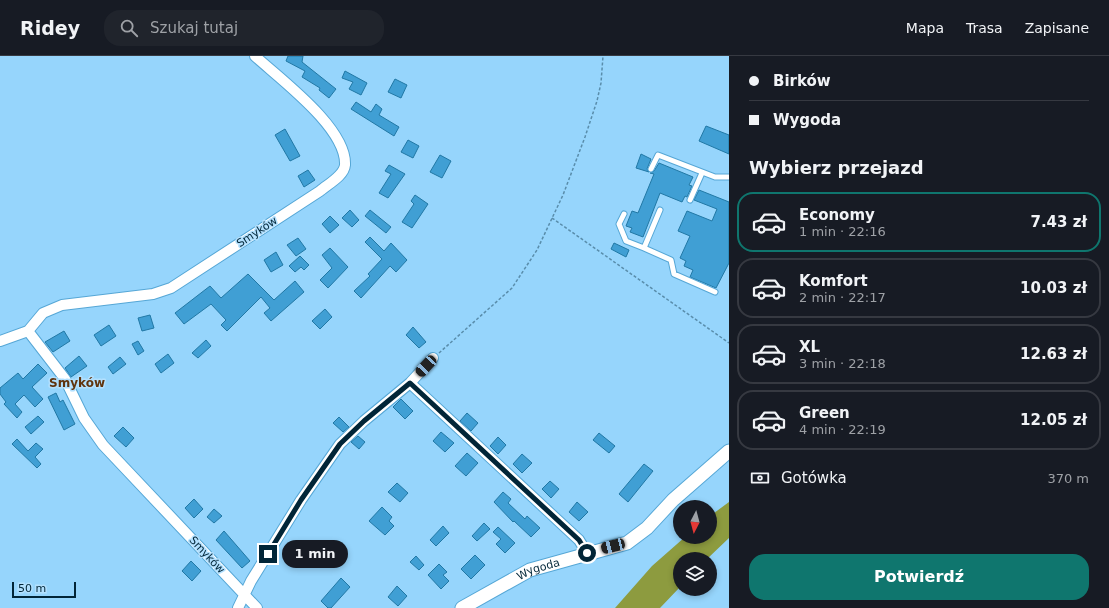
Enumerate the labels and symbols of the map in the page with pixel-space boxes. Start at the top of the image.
street label: Smyków [234,214,280,250]
car [413,353,439,379]
district label: Smyków [49,376,105,390]
north arrow [673,500,717,544]
street label: Smyków [187,534,227,576]
car [600,537,626,555]
callout: 1 min [282,540,348,568]
route start [578,544,596,562]
route end [259,545,277,563]
street label: Wygoda [514,556,561,583]
scale bar [12,580,76,599]

